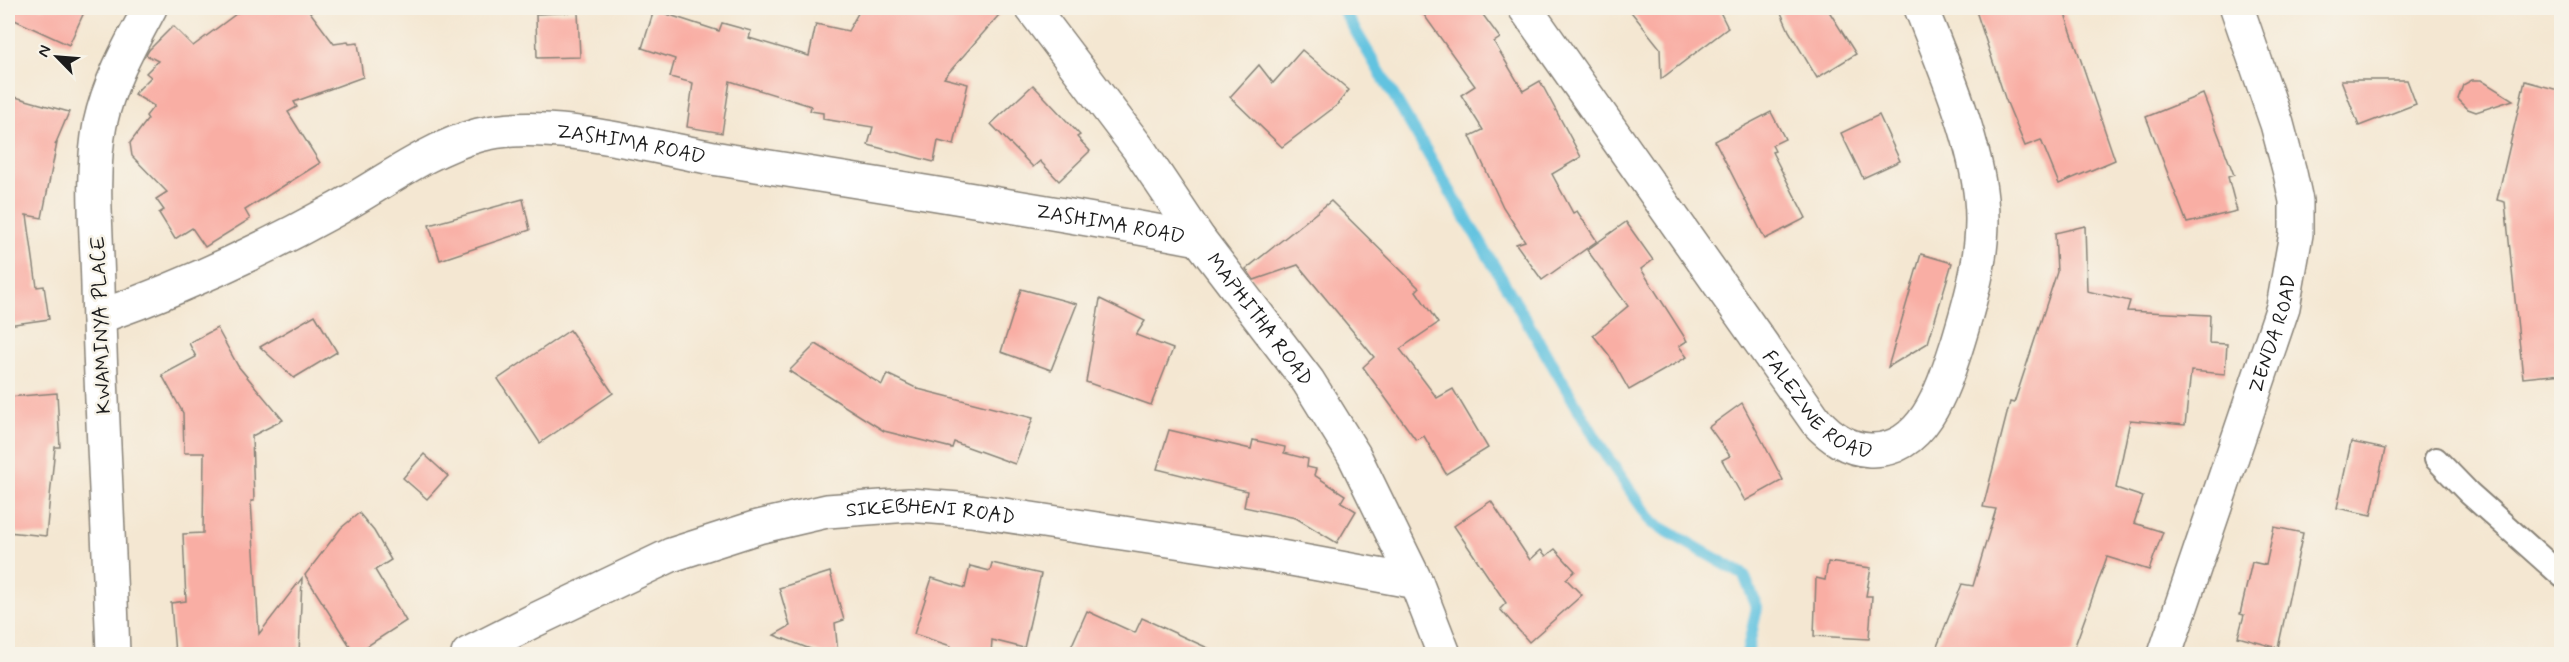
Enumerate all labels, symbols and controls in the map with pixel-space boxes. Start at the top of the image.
north arrow [27,27,87,87]
text: N [33,42,57,61]
street label: ZASHIMA ROAD [555,119,708,171]
street label: ZASHIMA ROAD [1034,198,1187,251]
street label: KWAMINYA PLACE [85,236,118,414]
street label: MAPHITHA ROAD [1200,248,1319,392]
street label: ZENDA ROAD [2243,273,2304,397]
street label: FALEZWE ROAD [1755,345,1874,465]
street label: SIKEBHENI ROAD [845,493,1017,531]

